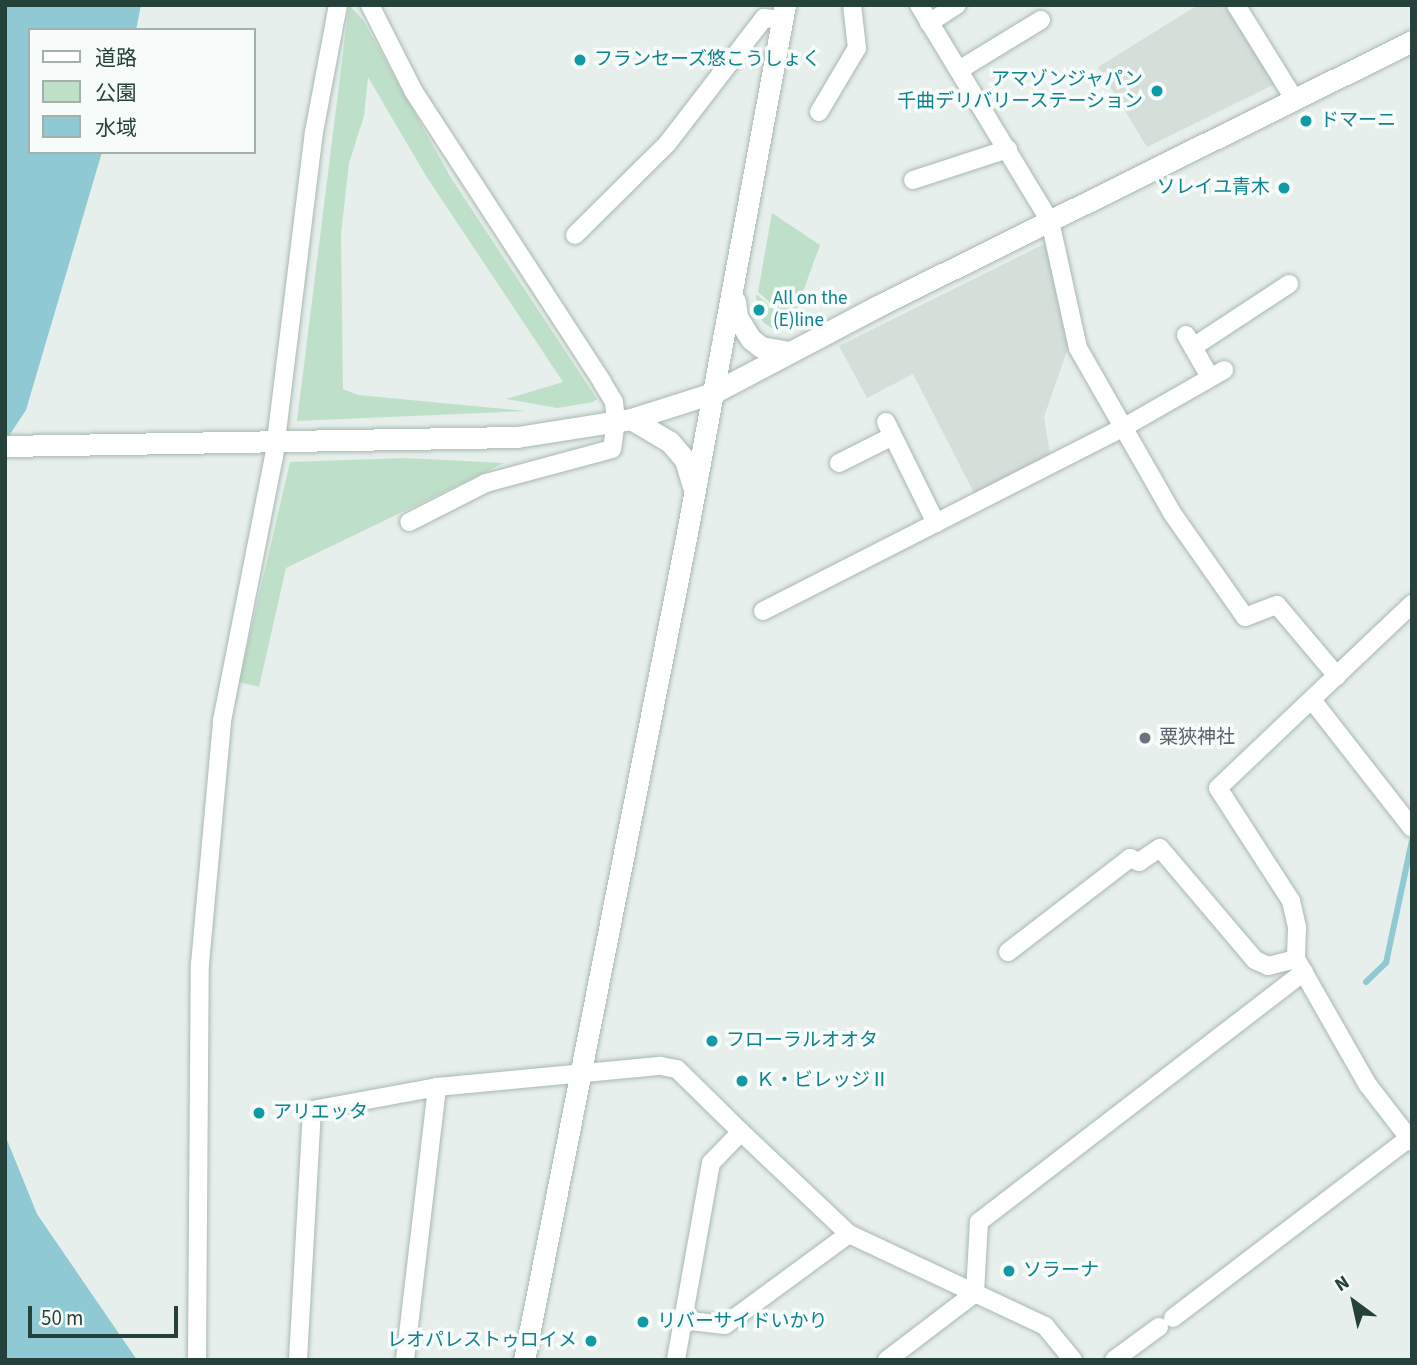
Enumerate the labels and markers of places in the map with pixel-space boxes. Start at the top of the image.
place label: フランセーズ悠こうしょく [594,49,822,71]
marker: フランセーズ悠こうしょく [572,52,588,68]
place label: アマゾンジャパン 千曲デリバリーステーション [896,69,1143,113]
marker: アマゾンジャパン 千曲デリバリーステーション [1149,83,1165,99]
place label: ドマーニ [1320,110,1396,132]
marker: ドマーニ [1298,113,1314,129]
place label: ソレイユ青木 [1156,177,1270,199]
marker: ソレイユ青木 [1276,180,1292,196]
place label: All on the (E)line [773,288,847,332]
marker: All on the (E)line [751,302,767,318]
place label: 粟狹神社 [1159,727,1235,749]
marker: 粟狹神社 [1137,730,1153,746]
place label: フローラルオオタ [726,1030,878,1052]
marker: フローラルオオタ [704,1033,720,1049]
place label: Ｋ・ビレッジⅡ [756,1070,889,1092]
marker: Ｋ・ビレッジⅡ [734,1073,750,1089]
place label: アリエッタ [273,1102,368,1124]
marker: アリエッタ [251,1105,267,1121]
place label: ソラーナ [1023,1260,1099,1282]
marker: ソラーナ [1001,1263,1017,1279]
place label: リバーサイドいかり [657,1311,828,1333]
marker: リバーサイドいかり [635,1314,651,1330]
place label: レオパレストゥロイメ [387,1330,577,1352]
marker: レオパレストゥロイメ [583,1333,599,1349]

